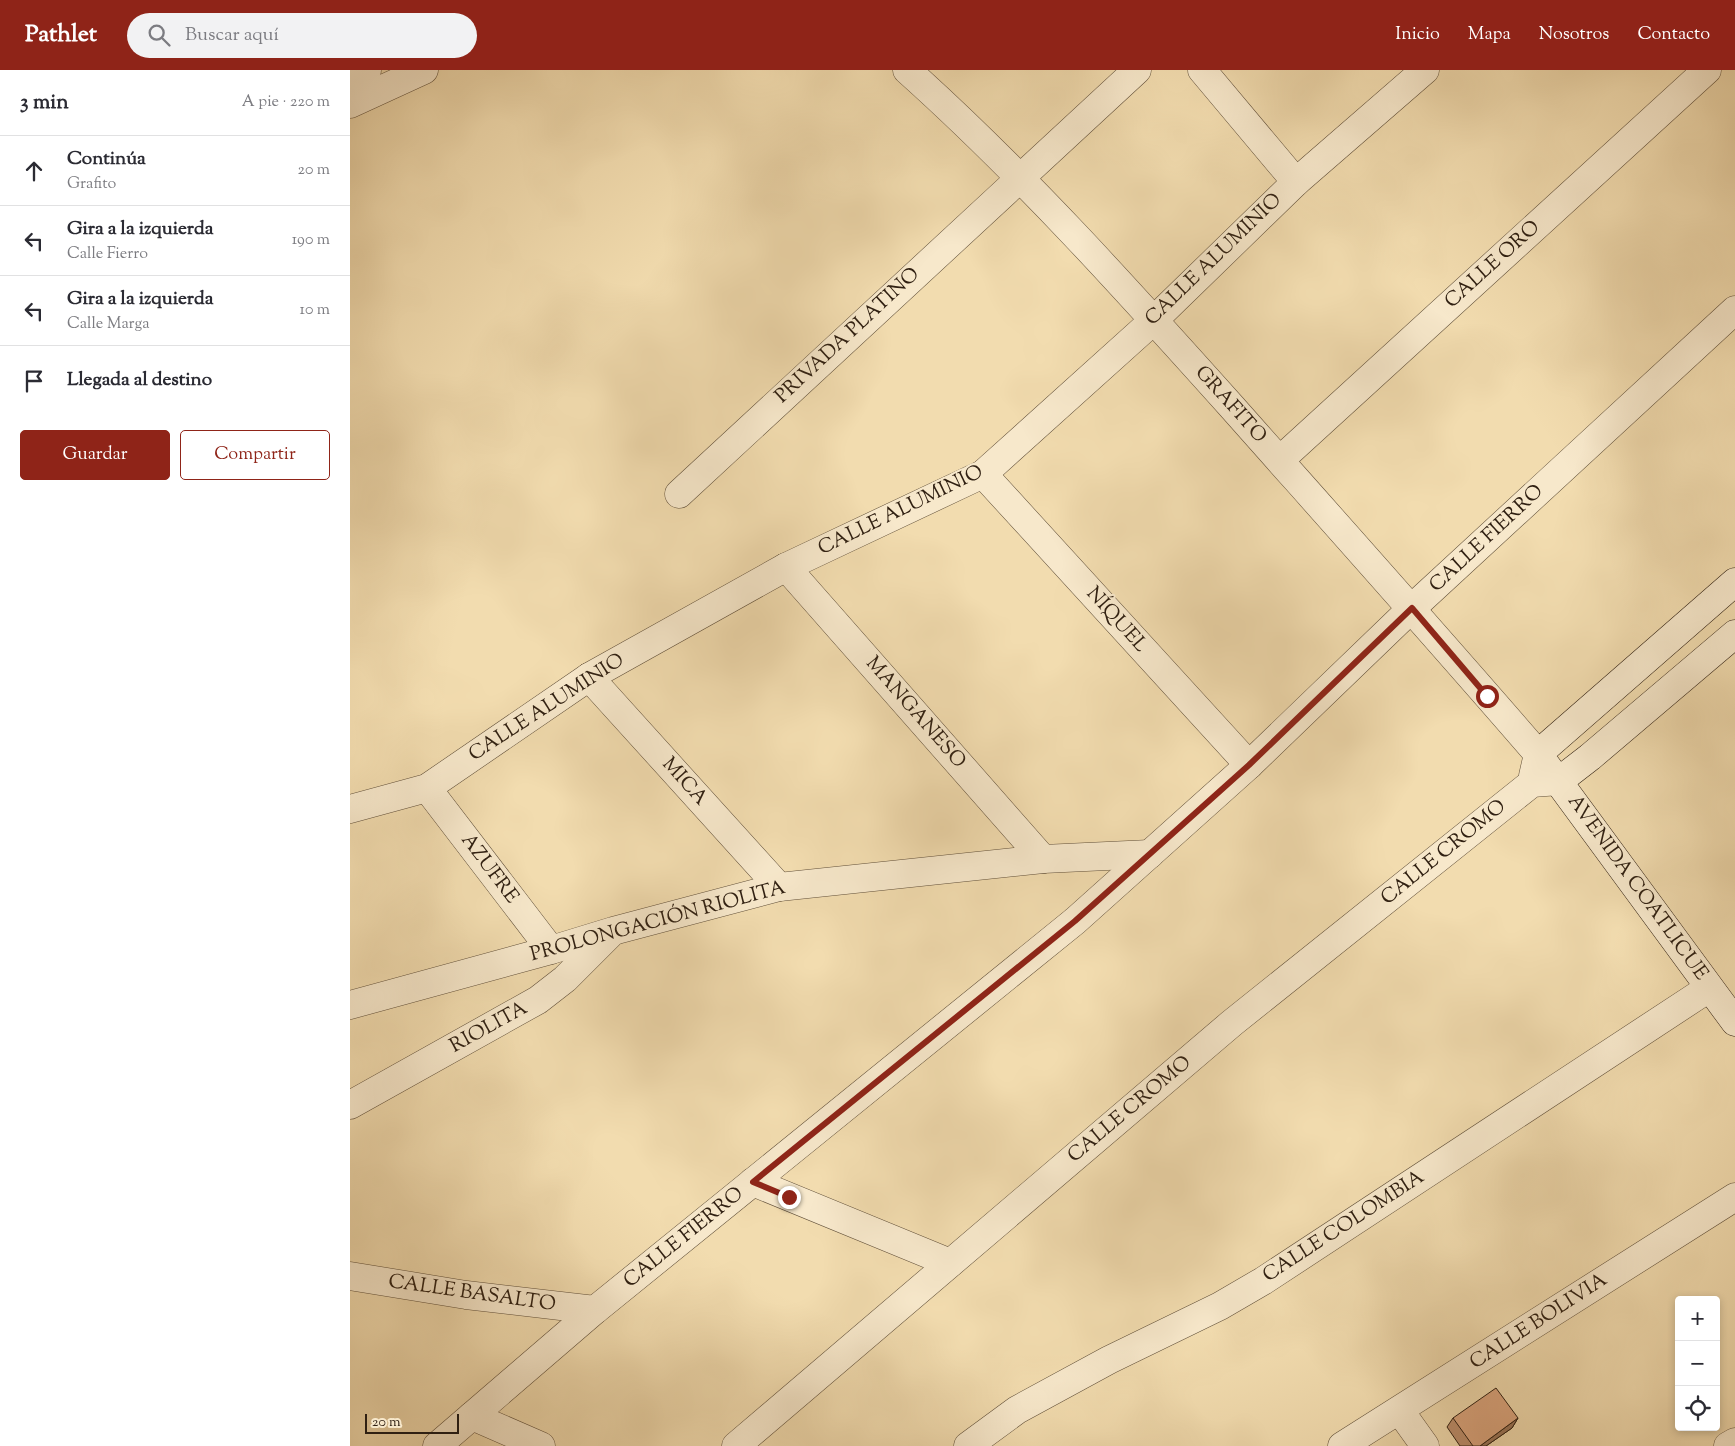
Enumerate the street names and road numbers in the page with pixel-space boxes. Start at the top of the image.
street label: CALLE ALUMINIO [1139,187,1289,333]
street label: CALLE ORO [1439,214,1547,316]
street label: PRIVADA PLATINO [769,261,927,411]
street label: GRAFITO [1187,360,1273,450]
street label: CALLE ALUMINIO [814,458,988,564]
street label: CALLE FIERRO [1423,478,1551,600]
street label: NÍQUEL [1079,580,1154,659]
street label: CALLE ALUMINIO [463,647,631,769]
street label: MANGANESO [858,651,972,775]
street label: MICA [654,751,714,813]
street label: AVENIDA COATLICUE [1560,789,1714,987]
street label: CALLE CROMO [1375,793,1513,913]
street label: AZUFRE [453,828,525,910]
street label: PROLONGACIÓN RIOLITA [527,873,789,970]
street label: RIOLITA [445,995,533,1061]
street label: CALLE CROMO [1062,1049,1198,1171]
street label: CALLE COLOMBIA [1257,1164,1431,1290]
street label: CALLE FIERRO [618,1181,750,1295]
street label: CALLE BOLIVIA [1464,1266,1614,1378]
street label: CALLE BASALTO [386,1268,558,1320]

